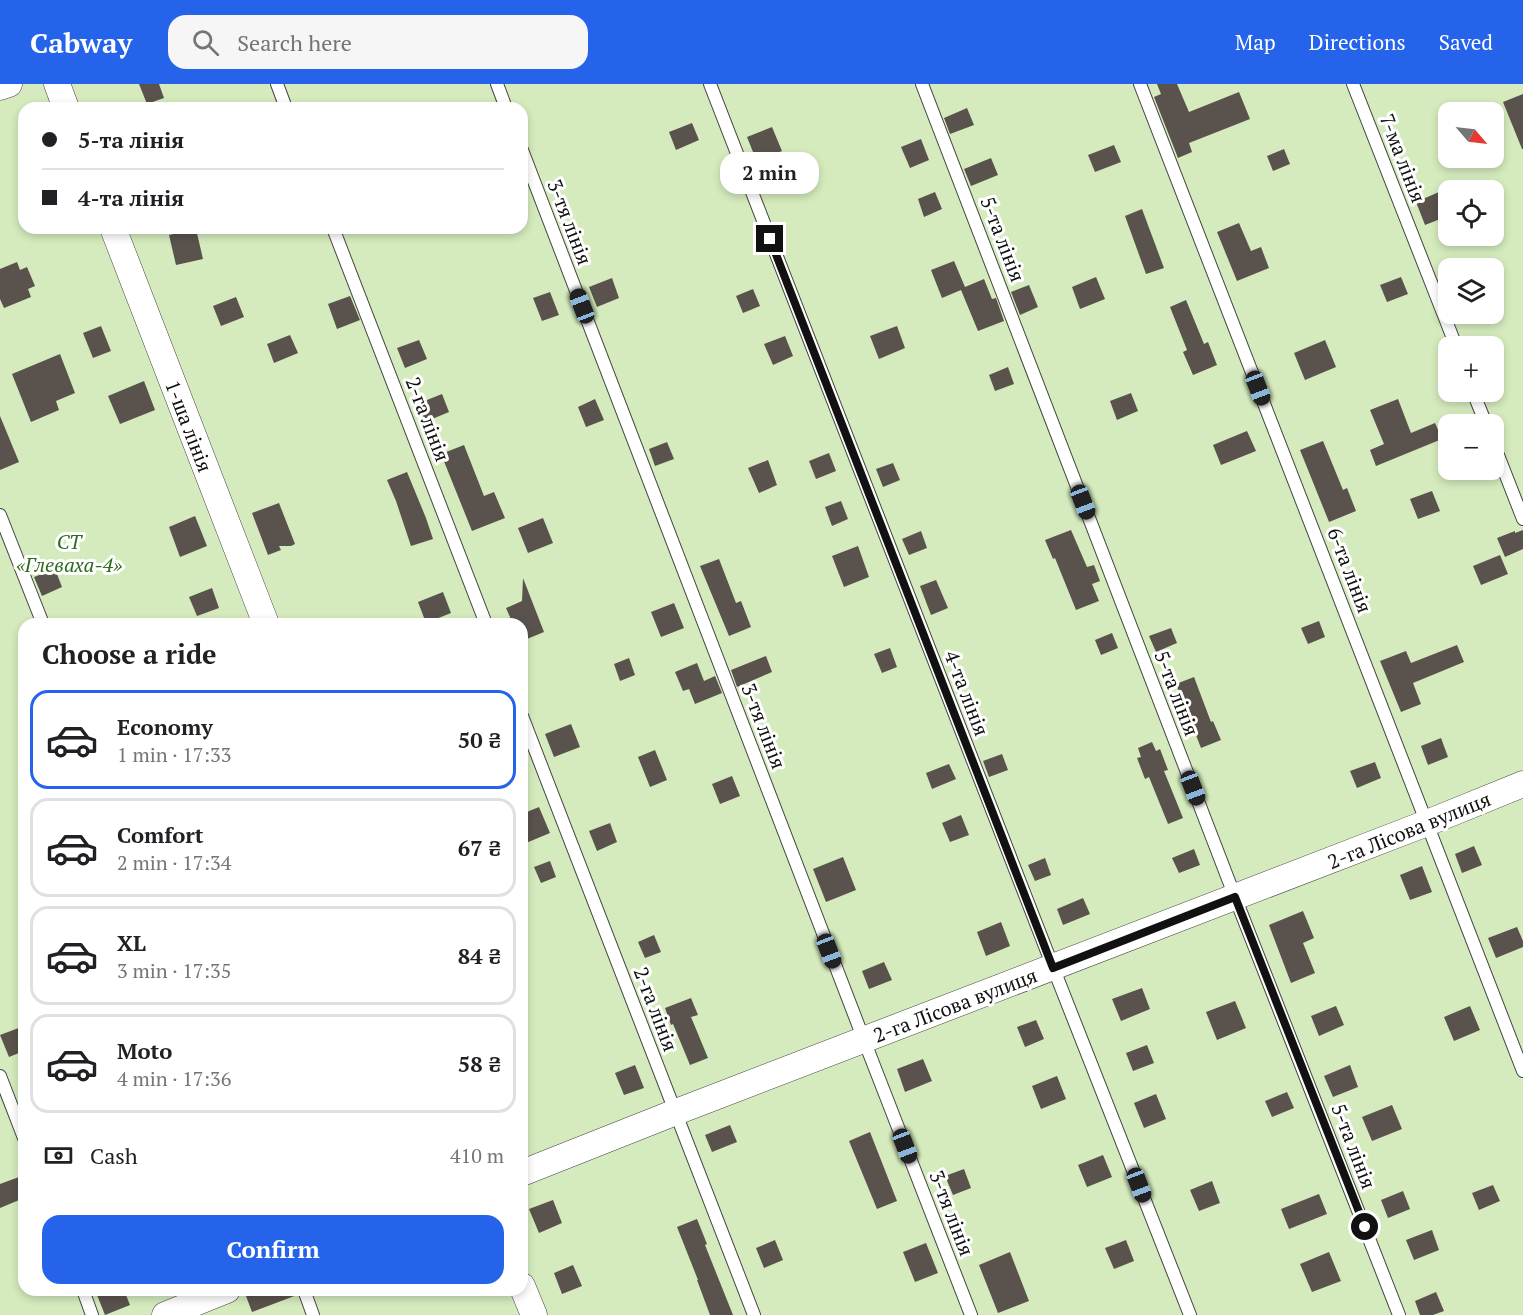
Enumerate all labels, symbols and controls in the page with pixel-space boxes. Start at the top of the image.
search box [168,15,588,69]
text: Cabway [30,24,132,61]
icon: search [189,26,222,59]
text: Search here [237,28,352,57]
text: Map [1235,28,1276,56]
text: Directions [1309,28,1406,56]
text: Saved [1439,28,1493,56]
north arrow [1438,102,1504,168]
map controls [1438,102,1504,480]
street label: 7-ма лінія [1374,110,1432,206]
text: 5-та лінія [78,125,184,154]
callout: 2 min [720,152,820,194]
text: 2 min [742,159,797,186]
street label: 3-тя лінія [541,175,599,269]
button: locate [1438,180,1504,246]
text: 4-та лінія [78,183,184,212]
street label: 5-та лінія [974,192,1032,286]
route end [756,225,783,252]
button: layers [1438,258,1504,324]
car [567,286,597,326]
button: + [1438,336,1504,402]
car [1243,368,1273,408]
street label: 2-га лінія [400,373,456,465]
street label: 1-ша лінія [159,376,219,476]
button: − [1438,414,1504,480]
car [1068,482,1098,522]
street label: 6-та лінія [1321,523,1379,617]
park label: СТ «Глеваха-4» [16,528,123,578]
text: Choose a ride [42,636,217,672]
street label: 4-та лінія [938,646,996,740]
street label: 5-та лінія [1148,646,1206,740]
street label: 3-тя лінія [735,679,793,773]
text: Economy [117,712,213,741]
icon: car [45,713,99,767]
text: 50 ₴ [458,725,501,754]
text: 1 min · 17:33 [117,741,231,768]
car [1178,768,1208,808]
street label: 2-га Лісова вулиця [1323,785,1495,875]
text: Comfort [117,820,203,849]
icon: car [45,821,99,875]
text: 67 ₴ [458,833,501,862]
text: 2 min · 17:34 [117,849,231,876]
text: XL [117,928,146,957]
icon: car [45,929,99,983]
car [814,931,844,971]
text: 84 ₴ [458,941,501,970]
text: 3 min · 17:35 [117,957,231,984]
street label: 2-га Лісова вулиця [869,961,1041,1049]
street label: 2-га лінія [628,963,684,1055]
text: Moto [117,1036,172,1065]
icon: car [45,1037,99,1091]
text: 58 ₴ [458,1049,501,1078]
text: 4 min · 17:36 [117,1065,231,1092]
street label: 5-та лінія [1325,1099,1383,1193]
car [890,1126,920,1166]
icon: cash [42,1139,75,1172]
text: Cash [90,1141,138,1170]
text: 410 m [450,1142,504,1169]
car [1124,1165,1154,1205]
street label: 3-тя лінія [923,1166,981,1260]
route start [1351,1213,1378,1240]
button: Confirm [42,1215,504,1284]

